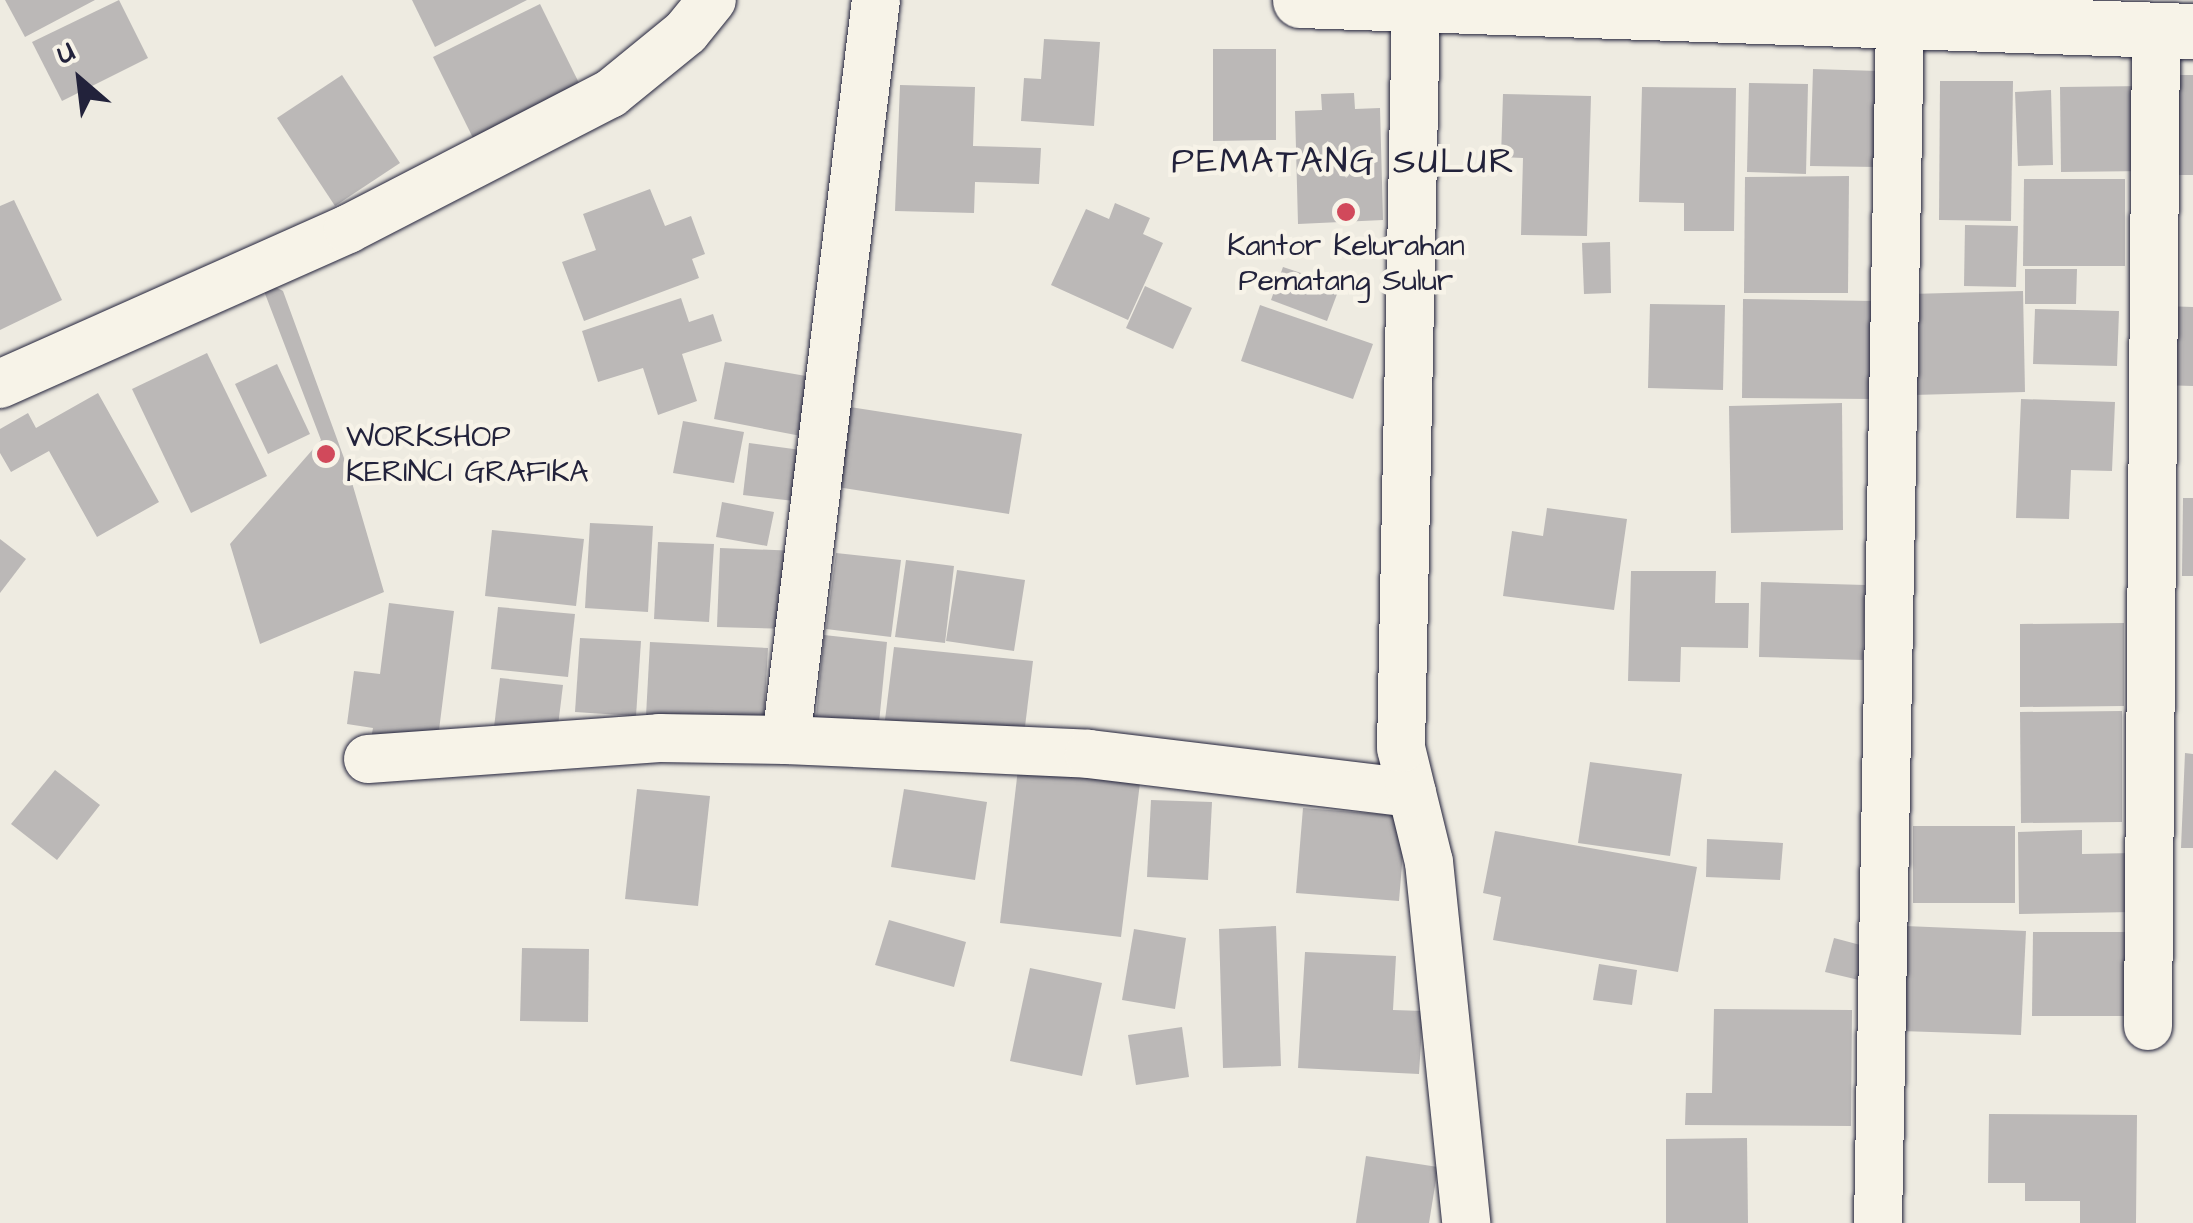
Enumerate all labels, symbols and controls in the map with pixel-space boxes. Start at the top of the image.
north arrow [30,30,130,130]
text: U [50,32,82,74]
district label: PEMATANG SULUR [1172,141,1516,183]
marker: Kantor Kelurahan Pematang Sulur [1335,201,1357,223]
place label: Kantor Kelurahan Pematang Sulur [1227,228,1465,298]
place label: WORKSHOP KERINCI GRAFIKA [346,419,589,490]
marker: WORKSHOP KERINCI GRAFIKA [315,443,337,465]

